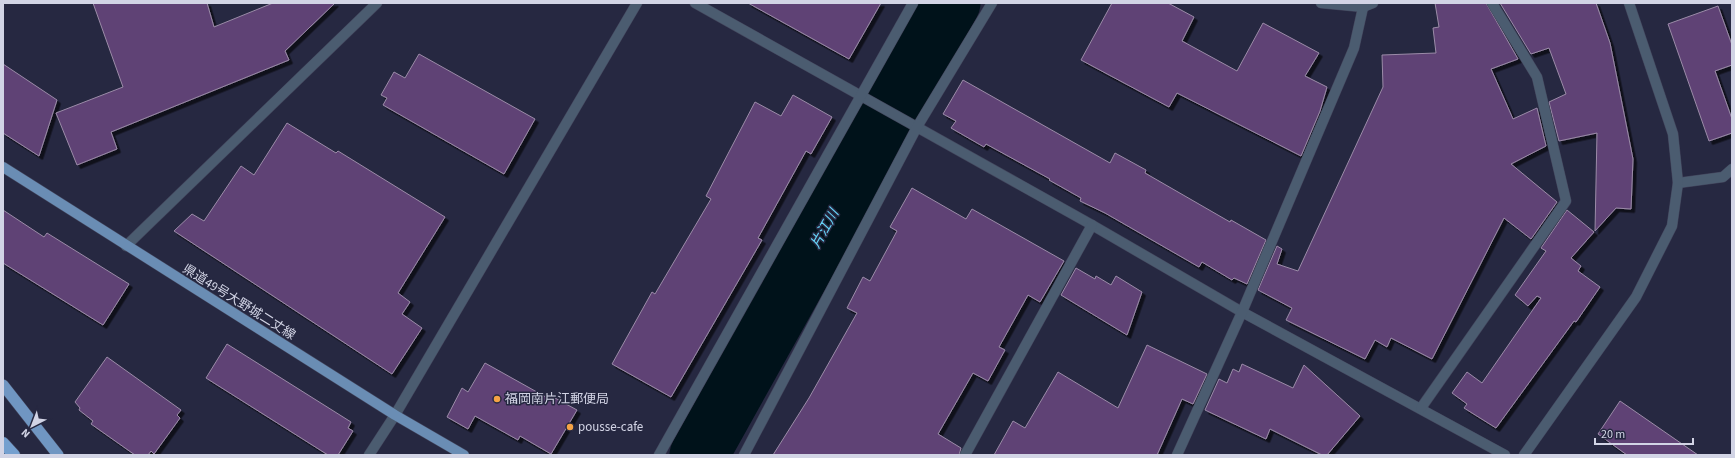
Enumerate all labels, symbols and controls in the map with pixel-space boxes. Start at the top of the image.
water label: 片江川 [806,204,845,252]
street label: 県道49号大野城二丈線 [179,260,299,344]
place label: 福岡南片江郵便局 [505,390,609,408]
marker: 福岡南片江郵便局 [492,394,502,404]
north arrow [12,406,52,446]
place label: pousse-cafe [578,418,643,436]
scale bar [1595,420,1693,446]
marker: pousse-cafe [565,422,575,432]
text: N [18,425,33,441]
text: 20 m [1601,426,1625,443]

